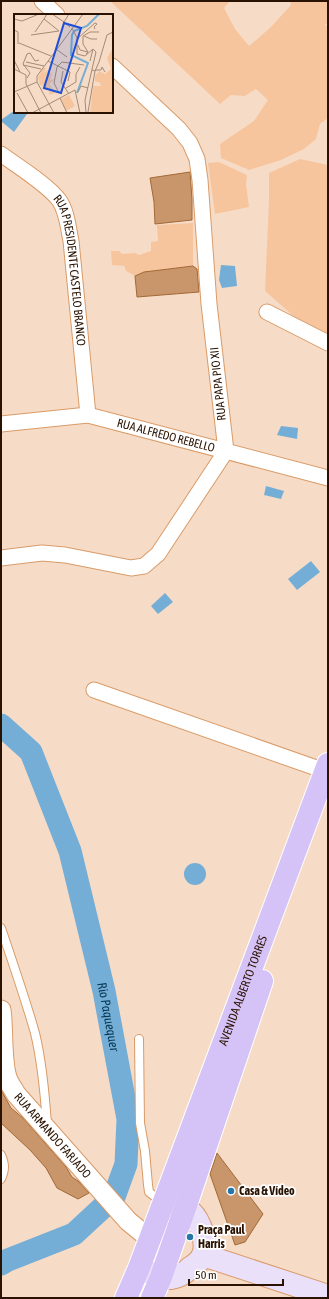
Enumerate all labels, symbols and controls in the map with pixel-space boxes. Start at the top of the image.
inset map [14,14,113,113]
street label: RUA PRESIDENTE CASTELO BRANCO [50,192,88,347]
street label: RUA PAPA PIO XII [207,347,229,421]
street label: RUA ALFREDO REBELLO [115,416,216,455]
street label: AVENIDA ALBERTO TORRES [216,934,270,1048]
water label: Rio Paquequer [95,981,123,1054]
street label: RUA ARMANDO FARJADO [11,1090,94,1181]
place label: Casa & Vídeo [239,1184,295,1198]
marker: Casa & Vídeo [226,1186,236,1196]
place label: Praça Paul Harris [198,1223,245,1251]
marker: Praça Paul Harris [185,1232,195,1242]
scale bar [189,1261,283,1287]
text: 50 m [195,1268,217,1282]

